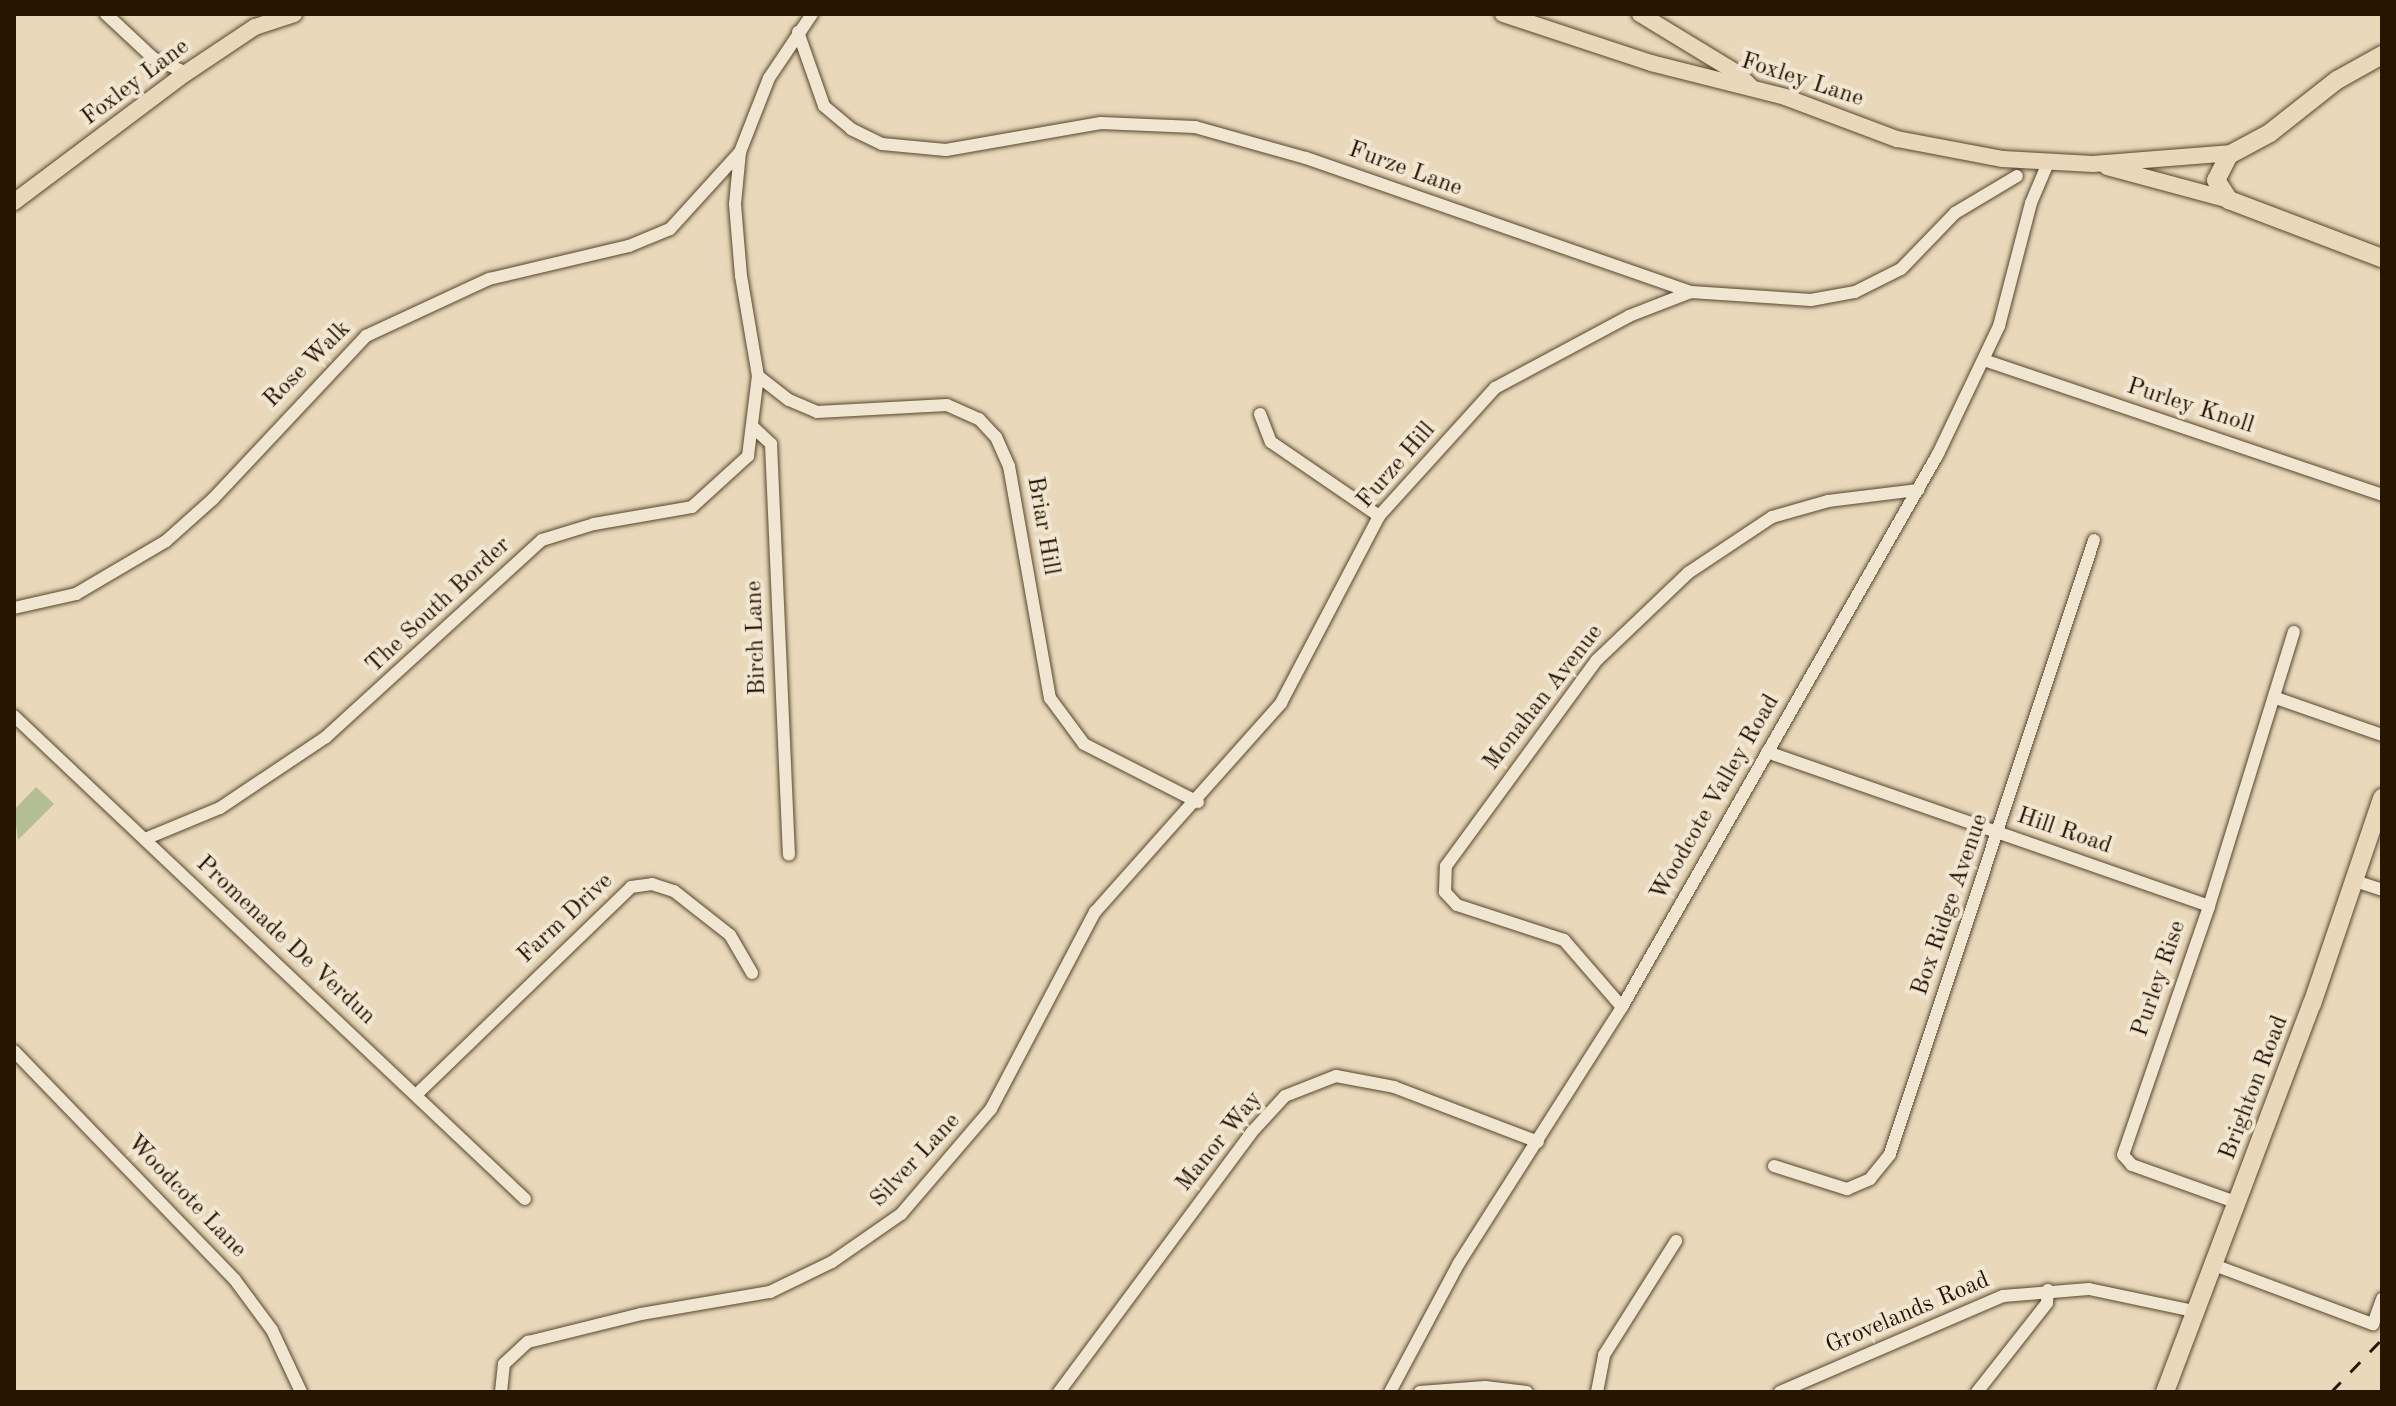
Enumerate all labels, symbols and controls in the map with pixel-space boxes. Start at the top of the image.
street label: Foxley Lane [77,33,195,133]
street label: Foxley Lane [1737,48,1867,114]
street label: Furze Lane [1344,136,1466,204]
street label: Rose Walk [258,315,358,415]
street label: Purley Knoll [2123,373,2257,441]
street label: Furze Hill [1352,417,1442,515]
street label: Briar Hill [1019,474,1065,578]
street label: The South Border [361,532,517,680]
street label: Birch Lane [741,580,773,696]
street label: Monahan Avenue [1478,619,1610,777]
street label: Woodcote Valley Road [1645,690,1787,906]
street label: Hill Road [2013,802,2115,862]
street label: Box Ridge Avenue [1906,810,1996,1000]
street label: Promenade De Verdun [189,850,381,1032]
street label: Farm Drive [512,868,620,970]
street label: Purley Rise [2127,917,2193,1041]
street label: Brighton Road [2214,1012,2296,1164]
street label: Manor Way [1171,1086,1269,1198]
street label: Silver Lane [865,1108,967,1214]
street label: Woodcote Lane [120,1129,252,1265]
street label: Grovelands Road [1822,1267,1994,1361]

